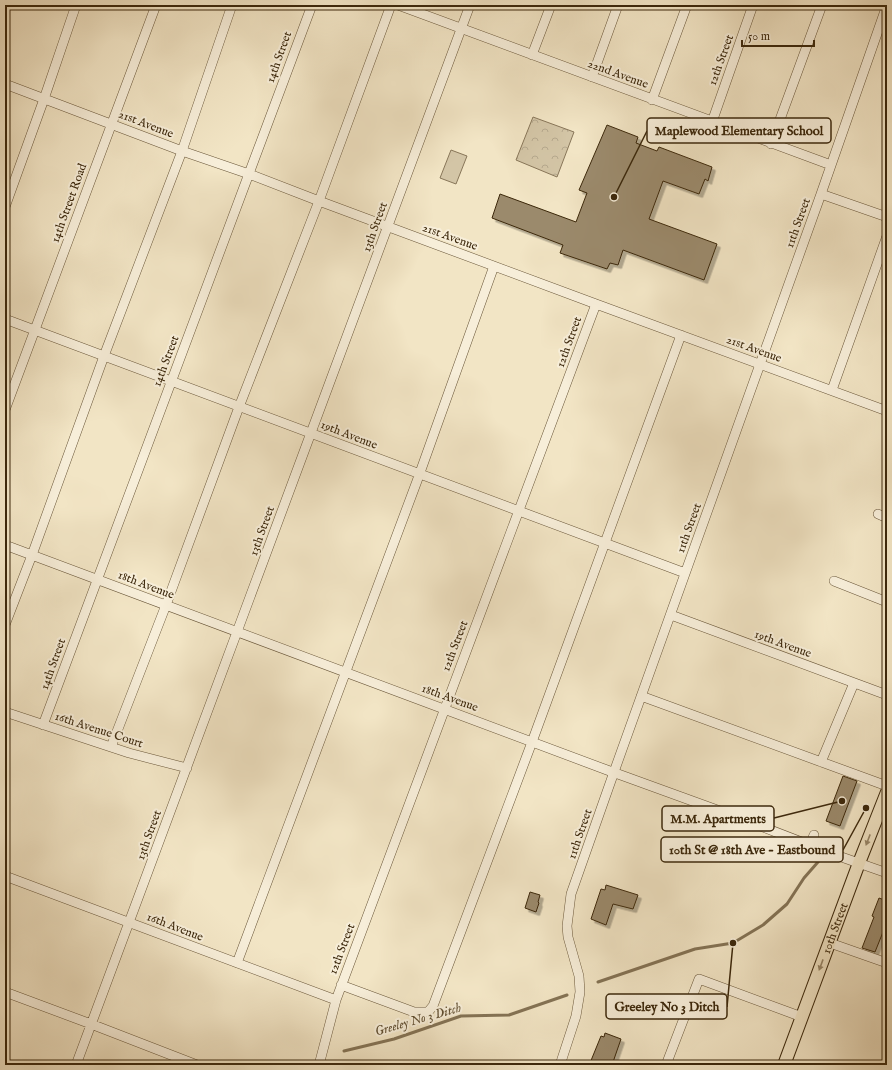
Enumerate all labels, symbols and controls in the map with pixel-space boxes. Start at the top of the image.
scale bar [742,22,814,48]
street label: 14th Street [263,29,295,85]
text: 50 m [748,29,770,44]
street label: 12th Street [705,33,737,87]
street label: 22nd Avenue [586,56,651,92]
street label: 21st Avenue [116,107,176,142]
callout: Maplewood Elementary School [647,118,831,143]
text: Maplewood Elementary School [655,123,824,140]
street label: 14th Street Road [48,161,90,245]
street label: 11th Street [782,196,814,250]
street label: 13th Street [359,200,391,254]
street label: 21st Avenue [420,220,480,254]
street label: 12th Street [553,315,585,369]
street label: 21st Avenue [724,332,784,366]
street label: 14th Street [149,333,183,389]
street label: 19th Avenue [319,417,380,453]
street label: 11th Street [673,501,705,555]
street label: 13th Street [246,504,278,558]
street label: 18th Avenue [116,567,177,603]
street label: 12th Street [438,619,472,673]
street label: 19th Avenue [752,627,814,661]
street label: 14th Street [37,636,69,692]
street label: 18th Avenue [420,681,481,715]
street label: 16th Avenue Court [53,709,145,751]
callout: M.M. Apartments [662,806,774,831]
street label: 11th Street [564,807,596,861]
street label: 13th Street [133,808,165,862]
text: M.M. Apartments [670,811,766,828]
one-way arrow [865,835,871,847]
callout: 10th St @ 18th Ave - Eastbound [661,837,843,862]
text: 10th St @ 18th Ave - Eastbound [669,842,836,859]
street label: 10th Street [819,901,851,956]
street label: 16th Avenue [145,909,206,945]
street label: 12th Street [325,922,359,976]
one-way arrow [818,960,824,972]
callout: Greeley No 3 Ditch [606,994,727,1019]
water label: Greeley No 3 Ditch [373,999,464,1040]
text: Greeley No 3 Ditch [615,999,721,1016]

